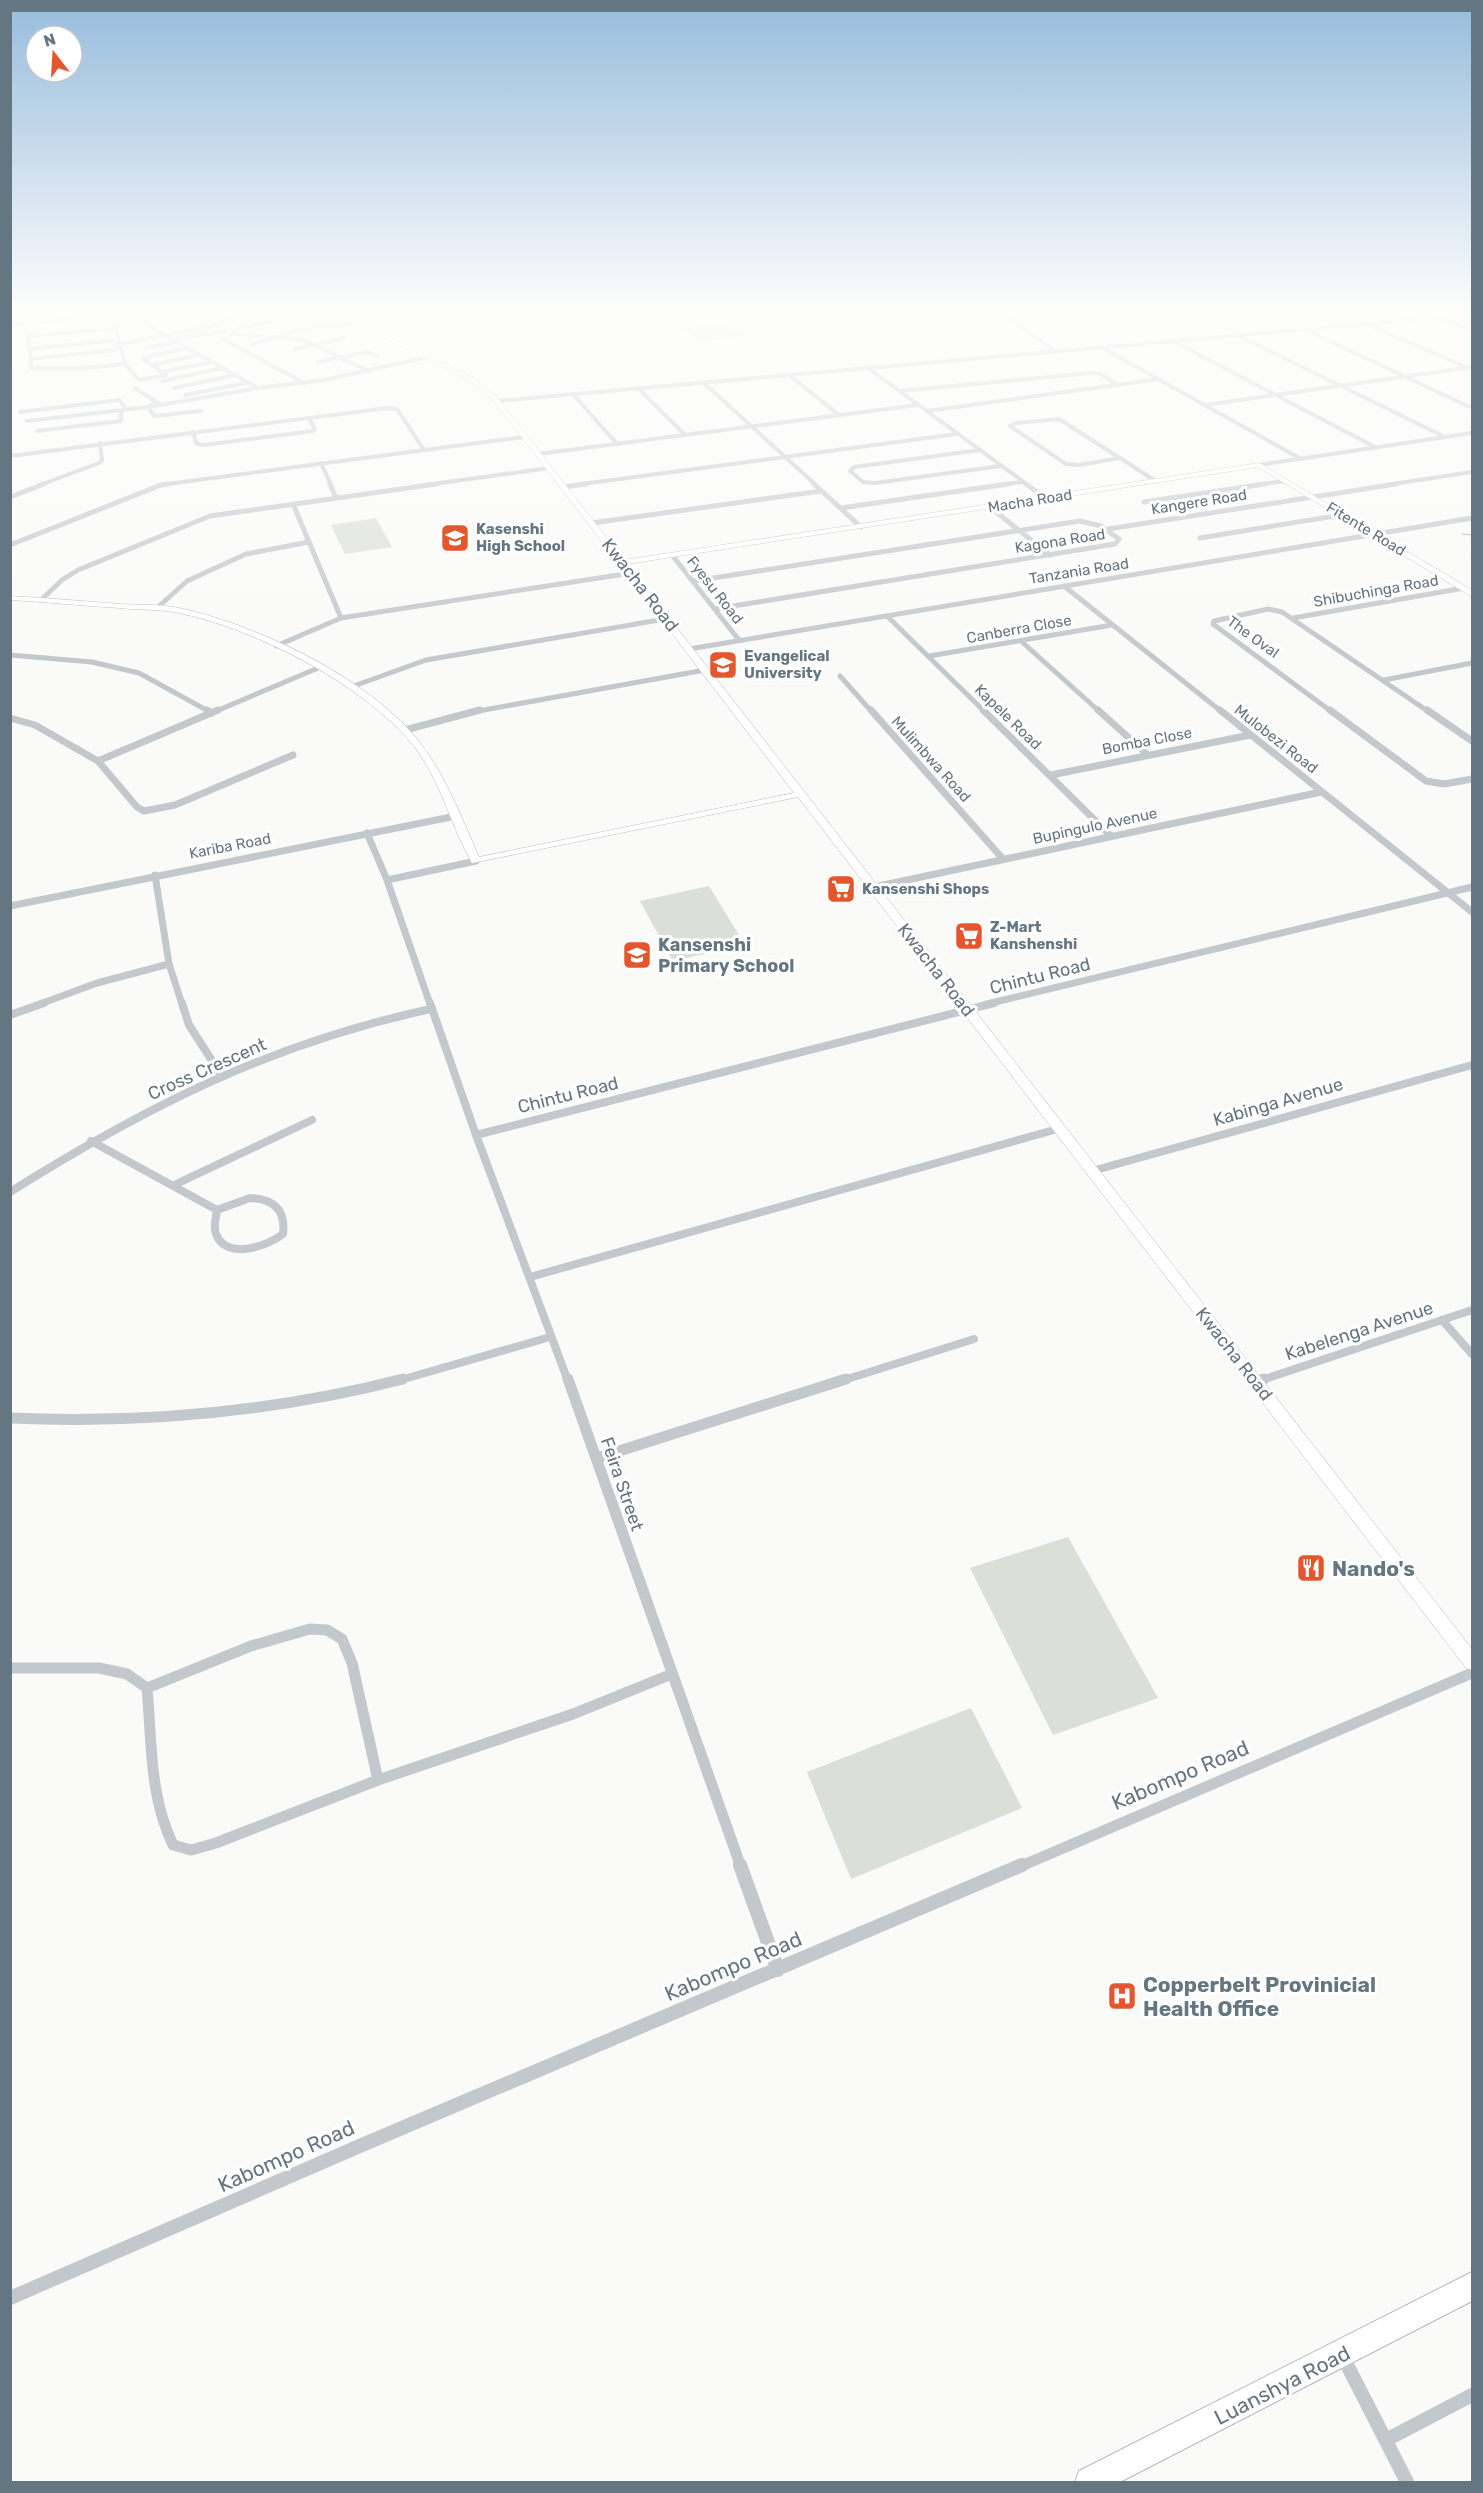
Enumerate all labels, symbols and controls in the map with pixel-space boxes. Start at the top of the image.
north arrow [24,24,84,84]
text: N [41,29,58,51]
street label: Macha Road [987,485,1073,517]
street label: Kangere Road [1150,486,1248,518]
street label: Fitente Road [1323,498,1409,560]
place label: Kasenshi High School [476,520,565,555]
school or university icon: Kasenshi High School [439,522,471,554]
street label: Kagona Road [1013,525,1107,557]
street label: Kwacha Road [597,534,683,636]
street label: Fyesu Road [683,553,747,627]
street label: Tanzania Road [1028,554,1130,588]
street label: Shibuchinga Road [1312,571,1440,611]
street label: Canberra Close [965,611,1073,647]
street label: The Oval [1224,612,1282,662]
place label: Evangelical University [744,647,830,682]
school or university icon: Evangelical University [707,649,739,681]
street label: Kapele Road [971,681,1045,753]
street label: Mulobezi Road [1231,701,1321,777]
street label: Mulimbwa Road [888,712,974,806]
street label: Bomba Close [1101,723,1193,759]
street label: Bupingulo Avenue [1031,804,1159,848]
street label: Kariba Road [188,829,272,863]
supermarket icon: Kansenshi Shops [825,873,857,905]
place label: Kansenshi Shops [862,880,989,898]
place label: Z-Mart Kanshenshi [990,918,1077,953]
street label: Kwacha Road [893,919,979,1021]
supermarket icon: Z-Mart Kanshenshi [953,920,985,952]
place label: Kansenshi Primary School [658,934,794,977]
school or university icon: Kansenshi Primary School [621,939,653,971]
street label: Chintu Road [987,953,1093,999]
street label: Cross Crescent [144,1033,270,1105]
street label: Chintu Road [515,1072,621,1118]
street label: Kabinga Avenue [1210,1073,1346,1131]
street label: Kabelenga Avenue [1282,1297,1436,1365]
street label: Kwacha Road [1191,1303,1277,1405]
street label: Feira Street [596,1434,648,1534]
restaurant icon: Nando's [1295,1552,1327,1584]
place label: Nando's [1332,1556,1415,1581]
street label: Kabompo Road [1108,1735,1252,1815]
street label: Kabompo Road [661,1926,805,2006]
place label: Copperbelt Provinicial Health Office [1143,1972,1376,2021]
hospital icon: Copperbelt Provinicial Health Office [1106,1980,1138,2012]
street label: Kabompo Road [214,2115,358,2197]
street label: Luanshya Road [1210,2340,1354,2430]

